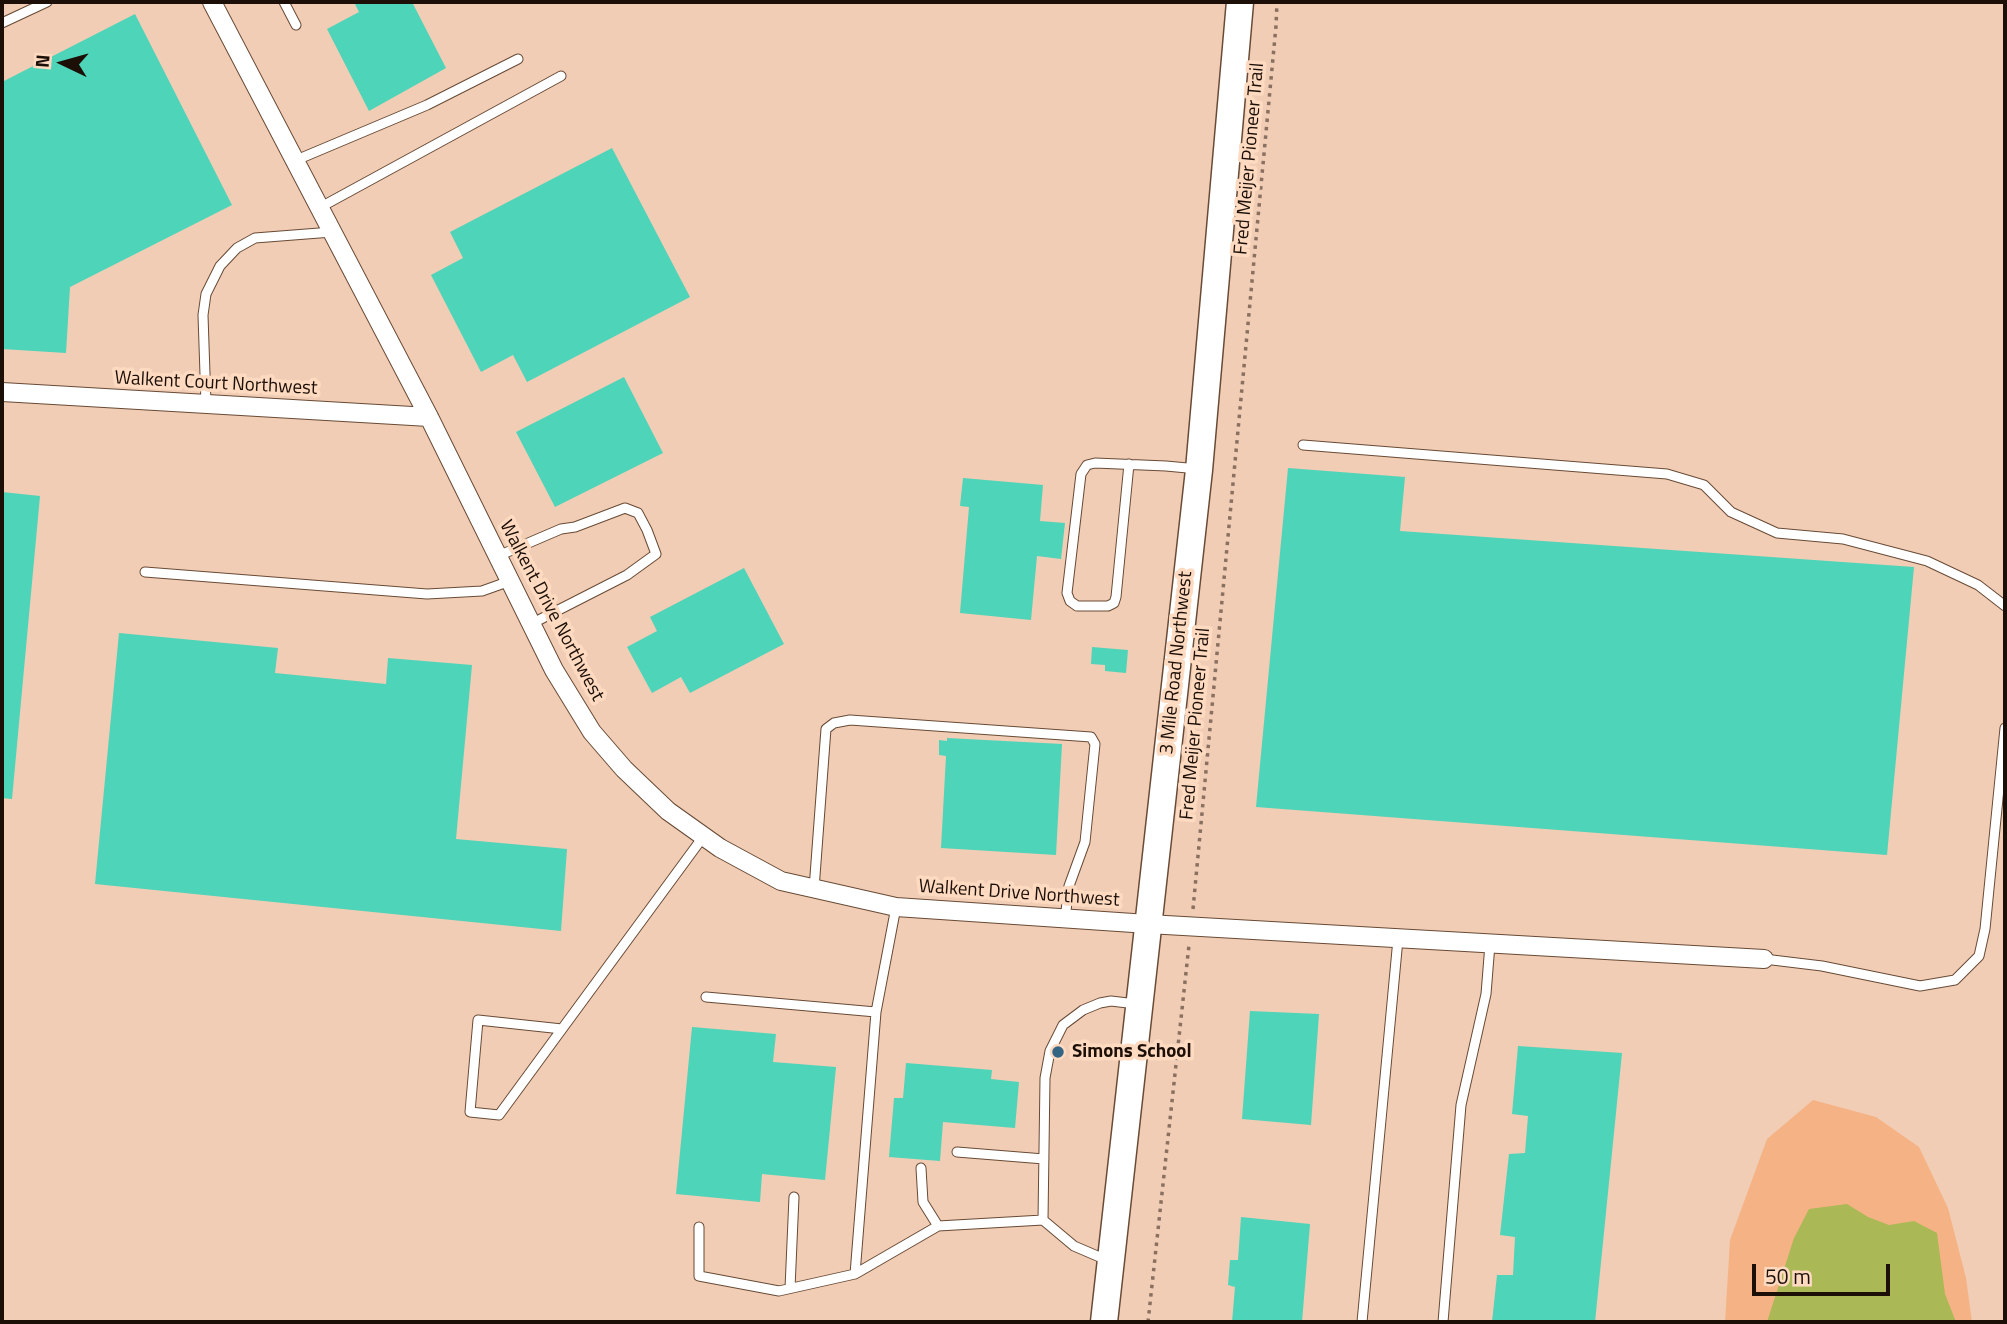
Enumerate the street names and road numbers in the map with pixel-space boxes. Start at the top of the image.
street label: Fred Meijer Pioneer Trail [1230,62,1270,256]
street label: Walkent Court Northwest [114,367,318,401]
street label: Walkent Drive Northwest [494,517,608,705]
street label: 3 Mile Road Northwest [1156,570,1198,756]
street label: Fred Meijer Pioneer Trail [1176,627,1216,821]
street label: Walkent Drive Northwest [918,876,1120,912]

